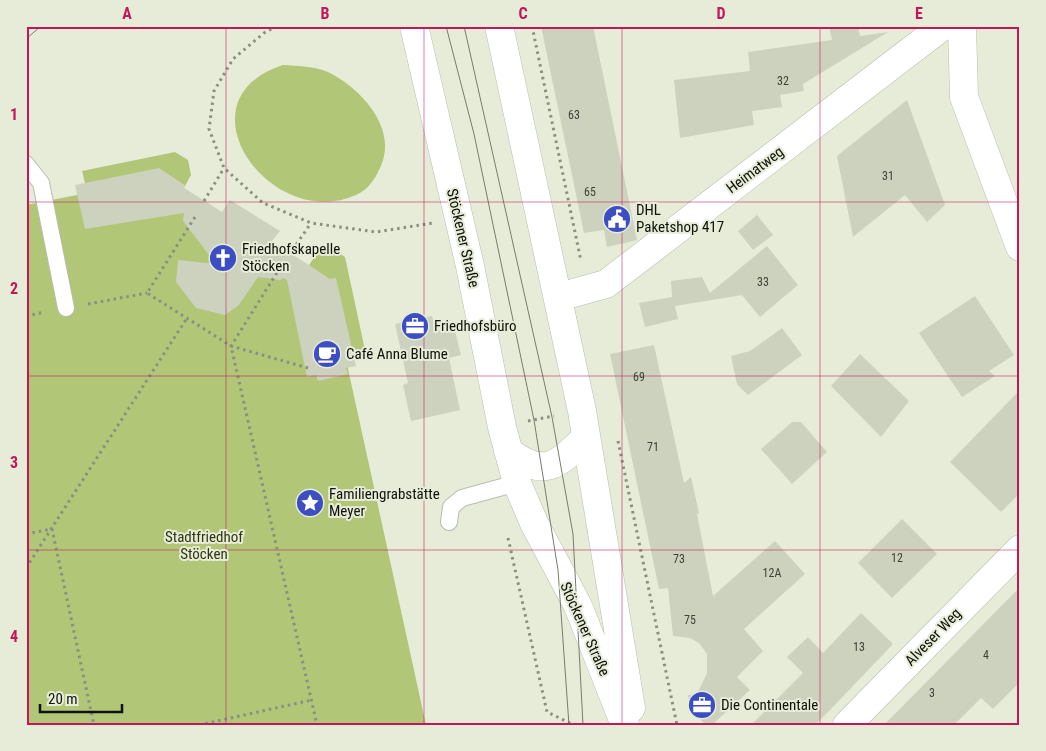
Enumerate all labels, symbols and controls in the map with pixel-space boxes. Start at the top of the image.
text: A [122,4,132,23]
text: B [321,4,330,23]
text: C [518,4,528,23]
text: D [716,4,726,23]
text: E [915,4,923,23]
house number: 32 [777,74,789,88]
text: 1 [10,105,18,124]
house number: 63 [568,108,580,122]
street label: Heimatweg [723,143,787,197]
house number: 31 [882,169,894,183]
house number: 65 [584,185,596,199]
street label: Stöckener Straße [443,187,483,289]
place label: DHL Paketshop 417 [636,201,724,236]
public building icon: DHL Paketshop 417 [602,204,632,234]
place label: Friedhofskapelle Stöcken [242,240,340,275]
church icon: Friedhofskapelle Stöcken [208,243,238,273]
house number: 33 [757,275,769,289]
text: 2 [10,279,18,298]
office icon: Friedhofsbüro [400,311,430,341]
place label: Friedhofsbüro [434,317,516,335]
cafe icon: Café Anna Blume [312,339,342,369]
place label: Café Anna Blume [346,345,448,363]
house number: 69 [633,370,645,384]
house number: 71 [647,440,659,454]
text: 3 [10,453,18,472]
place label: Familiengrabstätte Meyer [329,485,440,520]
place icon: Familiengrabstätte Meyer [295,488,325,518]
park label: Stadtfriedhof Stöcken [165,528,243,563]
house number: 12 [891,551,903,565]
house number: 73 [673,552,685,566]
house number: 12A [763,566,781,580]
street label: Stöckener Straße [556,579,614,679]
street label: Alveser Weg [901,605,965,669]
house number: 75 [684,613,696,627]
text: 4 [10,627,18,646]
house number: 13 [853,640,865,654]
house number: 4 [983,648,989,662]
scale bar [40,681,122,713]
house number: 3 [929,686,935,700]
text: 20 m [48,690,78,708]
office icon: Die Continentale [687,690,717,720]
place label: Die Continentale [721,696,818,714]

